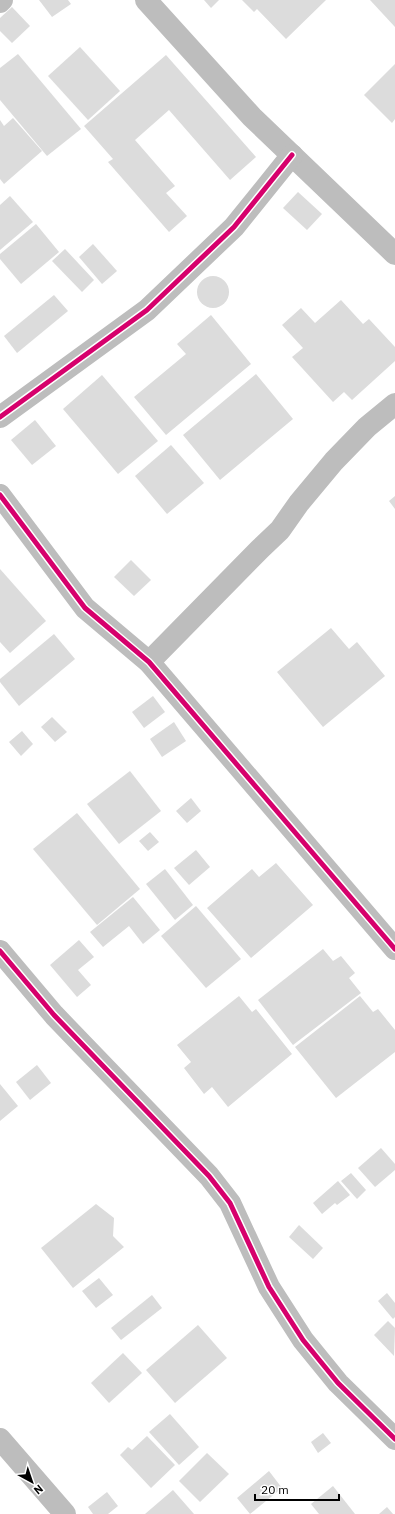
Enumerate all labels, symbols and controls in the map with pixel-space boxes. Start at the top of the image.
north arrow [12,1462,52,1502]
scale bar [255,1476,339,1502]
text: N [31,1482,46,1498]
text: 20 m [261,1482,289,1497]

